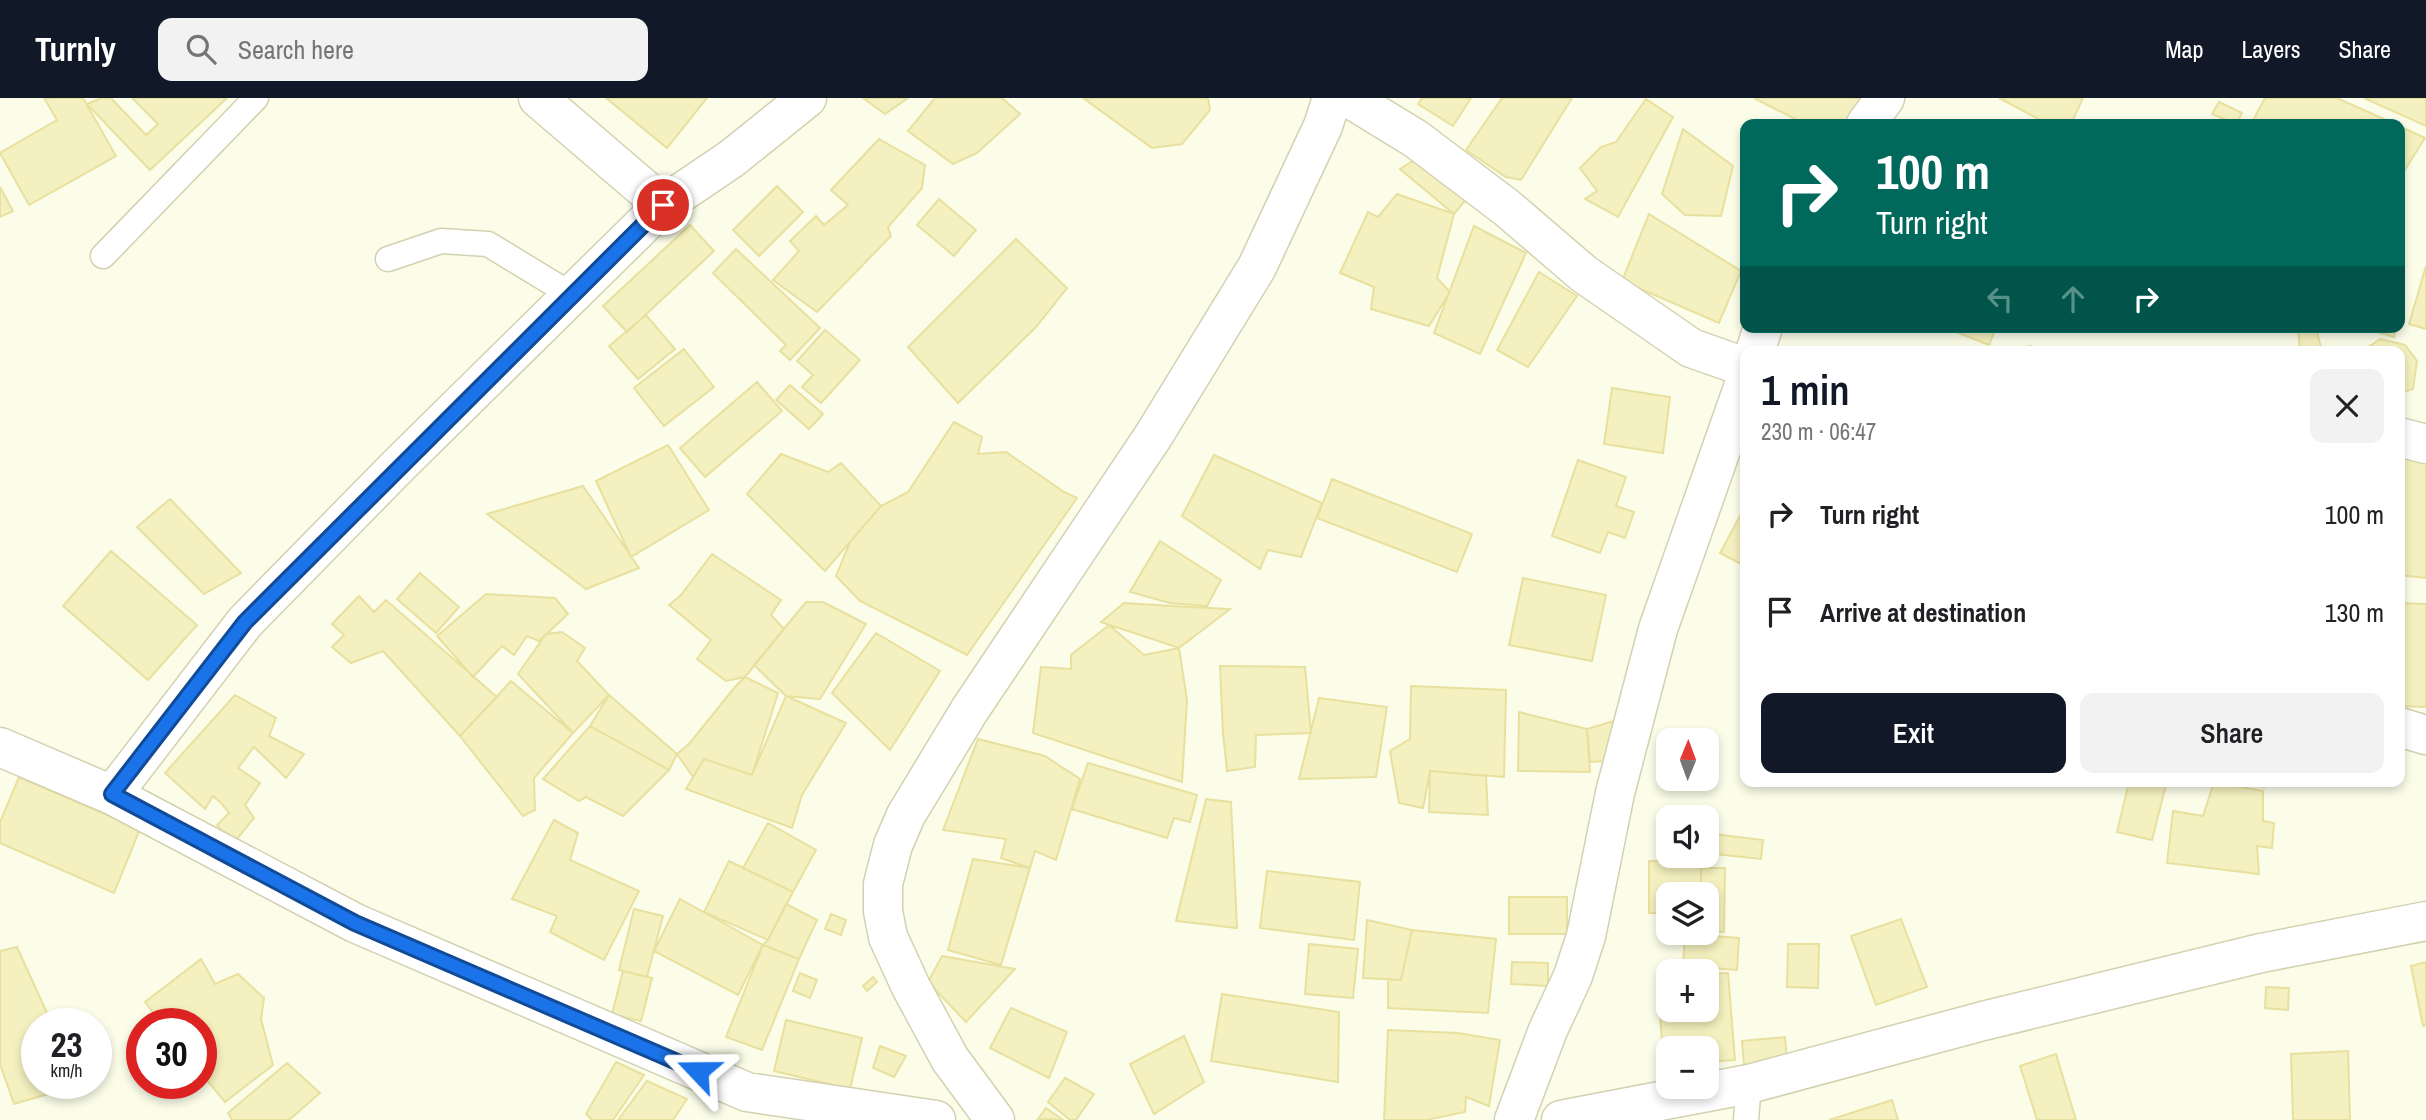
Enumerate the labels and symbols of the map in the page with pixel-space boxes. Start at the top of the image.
pin [633,175,693,235]
north arrow [1656,728,1718,791]
speed limit sign: 30 [126,1008,217,1099]
position arrow [661,1034,735,1108]

